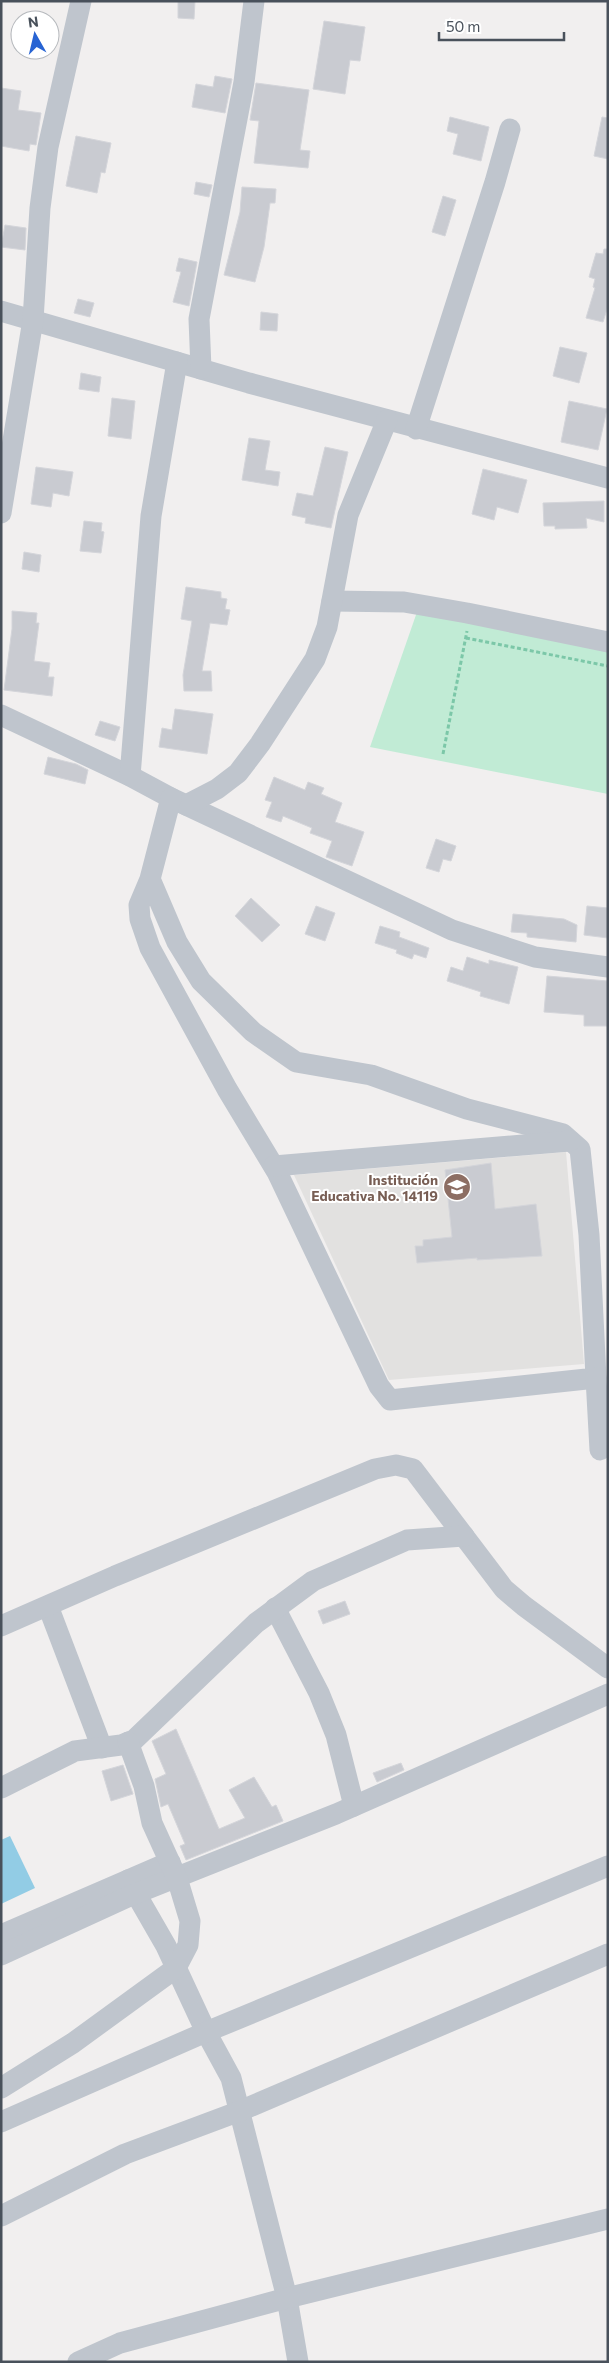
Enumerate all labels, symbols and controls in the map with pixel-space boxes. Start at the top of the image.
north arrow [10,10,60,60]
scale bar [439,10,564,42]
text: N [27,12,40,31]
text: 50 m [446,17,480,35]
place label: Institución Educativa No. 14119 [311,1171,438,1204]
school or university icon: Institución Educativa No. 14119 [442,1172,472,1202]

